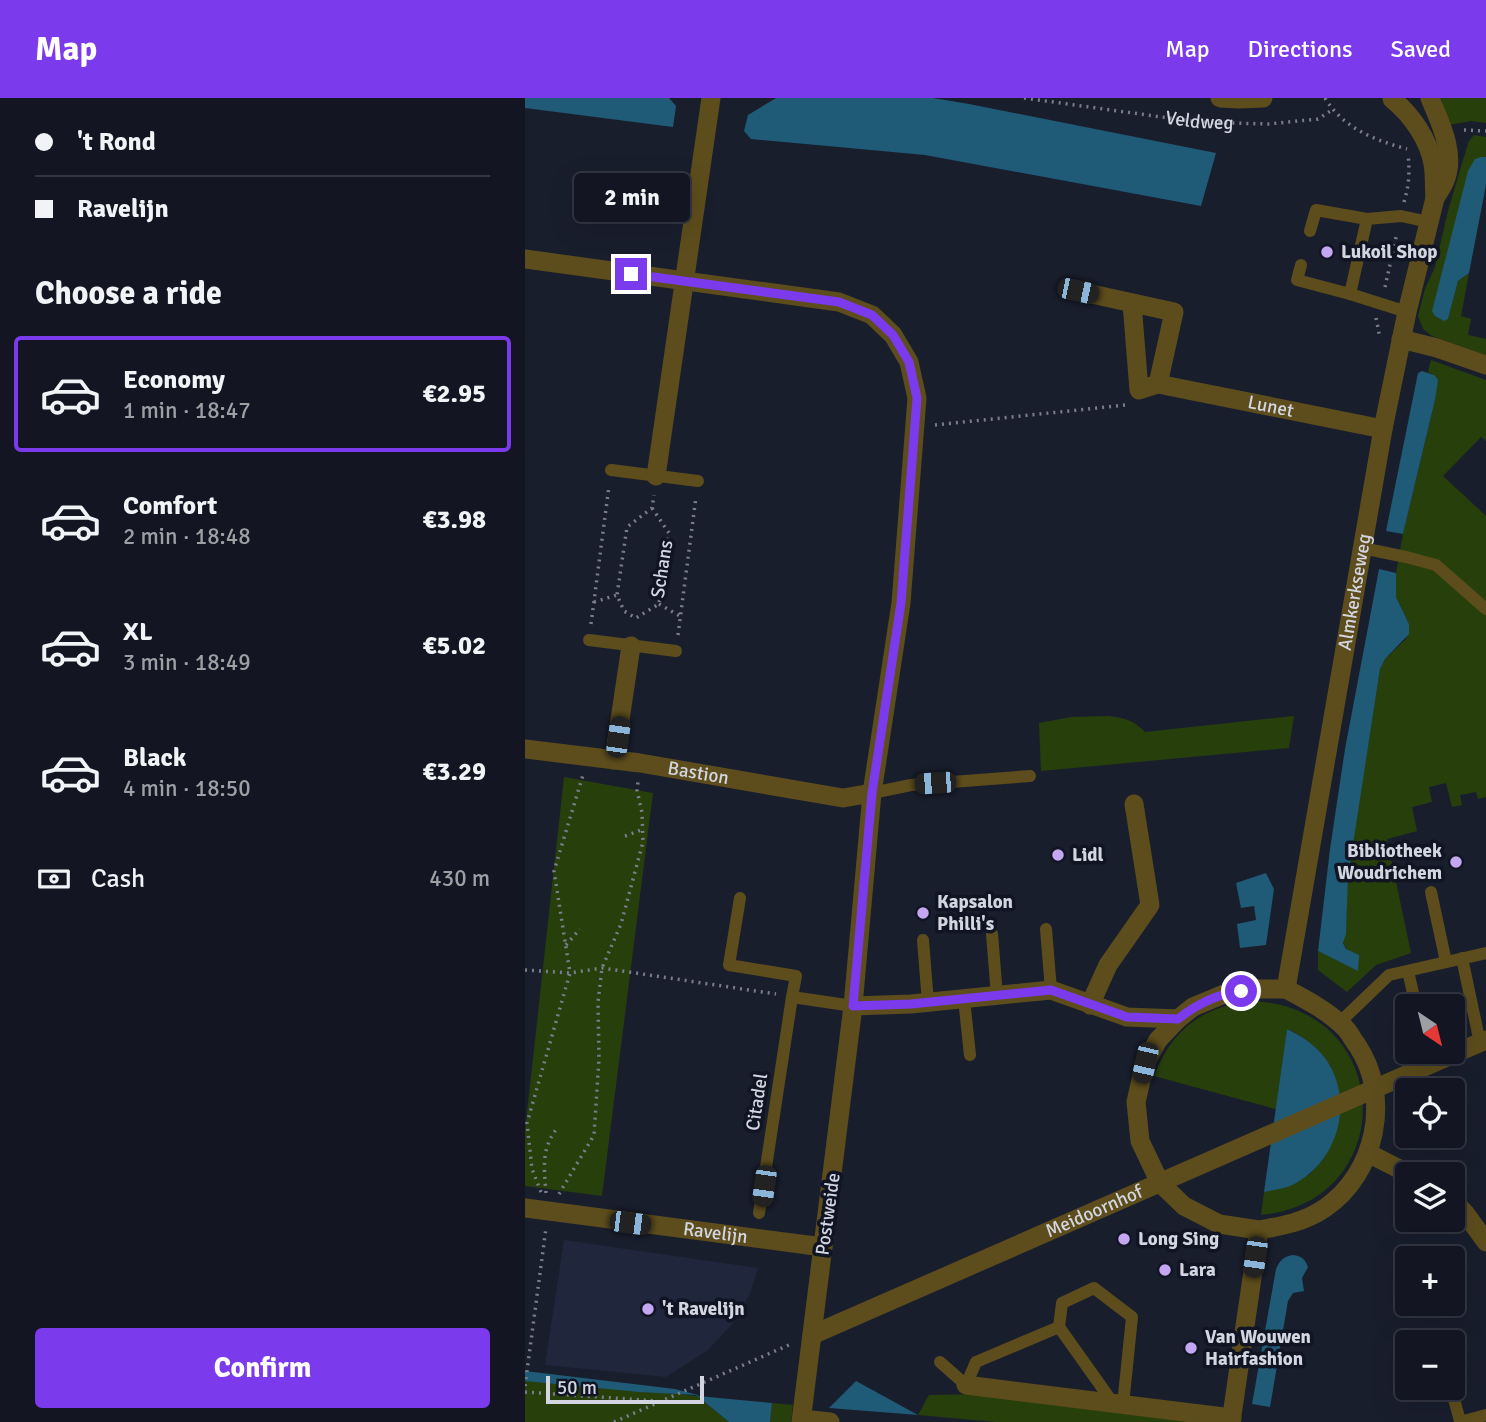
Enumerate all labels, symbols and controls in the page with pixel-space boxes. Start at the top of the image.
text: Map [35,29,97,70]
text: Map [1165,34,1210,64]
text: Directions [1248,34,1353,64]
text: Saved [1391,34,1451,64]
street label: Veldweg [1164,106,1234,135]
text: 't Rond [77,126,156,158]
callout: 2 min [573,172,689,222]
text: 2 min [604,183,660,212]
text: Ravelijn [77,193,169,225]
place label: Lukoil Shop [1341,240,1438,264]
marker: Lukoil Shop [1319,244,1335,260]
route end [615,258,647,290]
text: Choose a ride [35,274,222,313]
car [1056,276,1101,306]
icon: car [39,363,102,426]
text: Economy [123,364,225,396]
text: €2.95 [422,378,486,410]
street label: Lunet [1246,390,1296,423]
text: 1 min · 18:47 [123,396,251,425]
icon: car [39,489,102,552]
text: Comfort [123,490,217,522]
text: €3.98 [422,504,486,536]
text: 2 min · 18:48 [123,522,251,551]
street label: Almkerkseweg [1333,532,1377,652]
street label: Schans [646,538,678,600]
icon: car [39,615,102,678]
text: XL [123,616,153,648]
text: €5.02 [422,630,486,662]
text: 3 min · 18:49 [123,648,251,677]
car [605,715,632,759]
icon: car [39,741,102,804]
text: Black [123,742,186,774]
text: €3.29 [422,756,486,788]
street label: Bastion [666,756,731,790]
car [914,771,957,795]
text: 4 min · 18:50 [123,774,251,803]
place label: Bibliotheek Woudrichem [1337,839,1442,885]
place label: Lidl [1072,843,1104,867]
marker: Lidl [1050,847,1066,863]
marker: Bibliotheek Woudrichem [1448,854,1464,870]
icon: cash [35,860,73,898]
text: Cash [91,863,145,895]
text: 430 m [429,864,490,893]
place label: Kapsalon Philli's [937,890,1013,936]
marker: Kapsalon Philli's [915,905,931,921]
route start [1225,975,1257,1007]
north arrow [1395,994,1465,1064]
map controls [1395,994,1465,1400]
car [1131,1040,1160,1086]
street label: Citadel [741,1072,773,1132]
button: locate [1395,1078,1465,1148]
button: layers [1395,1162,1465,1232]
car [751,1164,778,1208]
street label: Postweide [810,1171,846,1257]
street label: Meidoornhof [1042,1179,1148,1243]
car [608,1210,653,1236]
street label: Ravelijn [682,1217,749,1249]
place label: Long Sing [1138,1227,1219,1251]
marker: Long Sing [1116,1231,1132,1247]
car [1242,1235,1269,1279]
button: + [1395,1246,1465,1316]
place label: Lara [1179,1258,1216,1282]
marker: Lara [1157,1262,1173,1278]
place label: 't Ravelijn [662,1297,745,1321]
marker: 't Ravelijn [640,1301,656,1317]
place label: Van Wouwen Hairfashion [1205,1325,1311,1371]
button: Confirm [35,1328,490,1408]
button: − [1395,1330,1465,1400]
marker: Van Wouwen Hairfashion [1183,1340,1199,1356]
scale bar [546,1373,703,1405]
text: 50 m [557,1376,597,1400]

